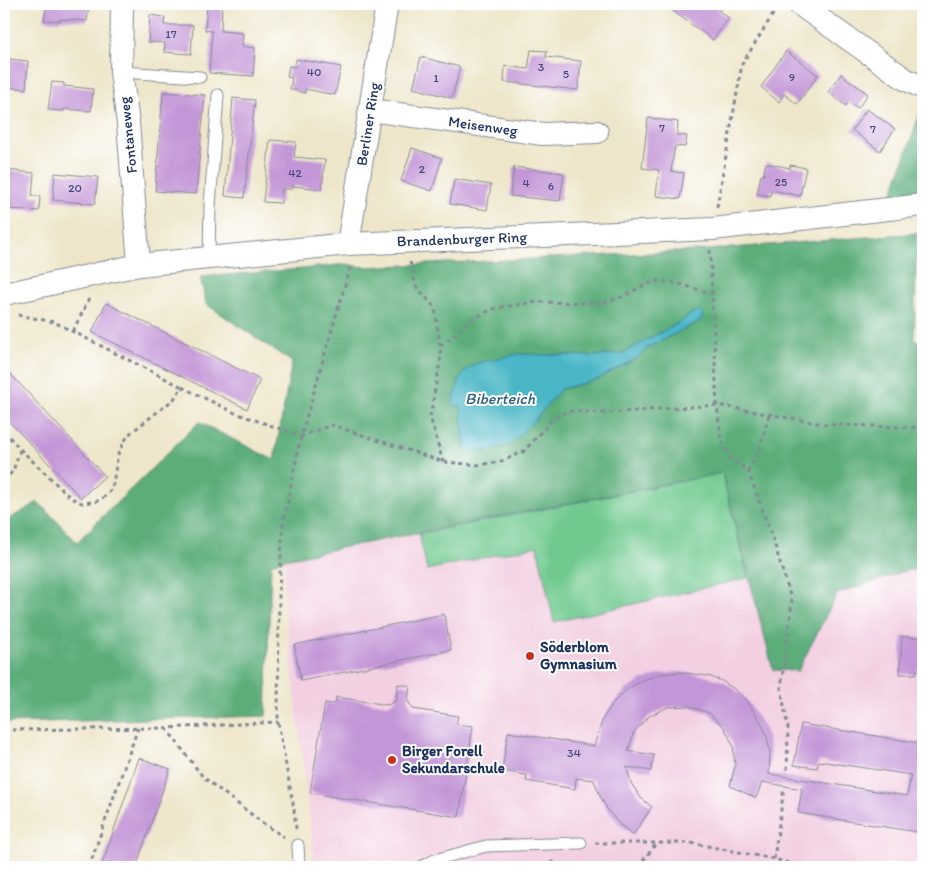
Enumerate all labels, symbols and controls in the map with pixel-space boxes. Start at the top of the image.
house number: 17 [165,27,177,41]
house number: 3 [538,60,545,74]
house number: 40 [307,65,321,79]
house number: 5 [563,67,569,81]
house number: 9 [789,70,795,84]
house number: 1 [433,71,439,85]
street label: Berliner Ring [352,81,384,167]
street label: Fontaneweg [115,95,141,174]
street label: Meisenweg [447,112,519,140]
house number: 7 [659,121,665,135]
house number: 7 [870,122,876,136]
house number: 2 [419,162,426,176]
house number: 42 [288,166,302,180]
house number: 25 [775,175,787,189]
house number: 4 [522,176,530,190]
house number: 6 [548,179,554,193]
house number: 20 [68,181,82,195]
street label: Brandenburger Ring [397,228,528,250]
water label: Biberteich [465,389,536,408]
place label: Söderblom Gymnasium [540,638,618,674]
marker: Söderblom Gymnasium [524,650,536,662]
place label: Birger Forell Sekundarschule [402,742,505,777]
house number: 34 [567,746,581,760]
marker: Birger Forell Sekundarschule [386,754,398,766]

